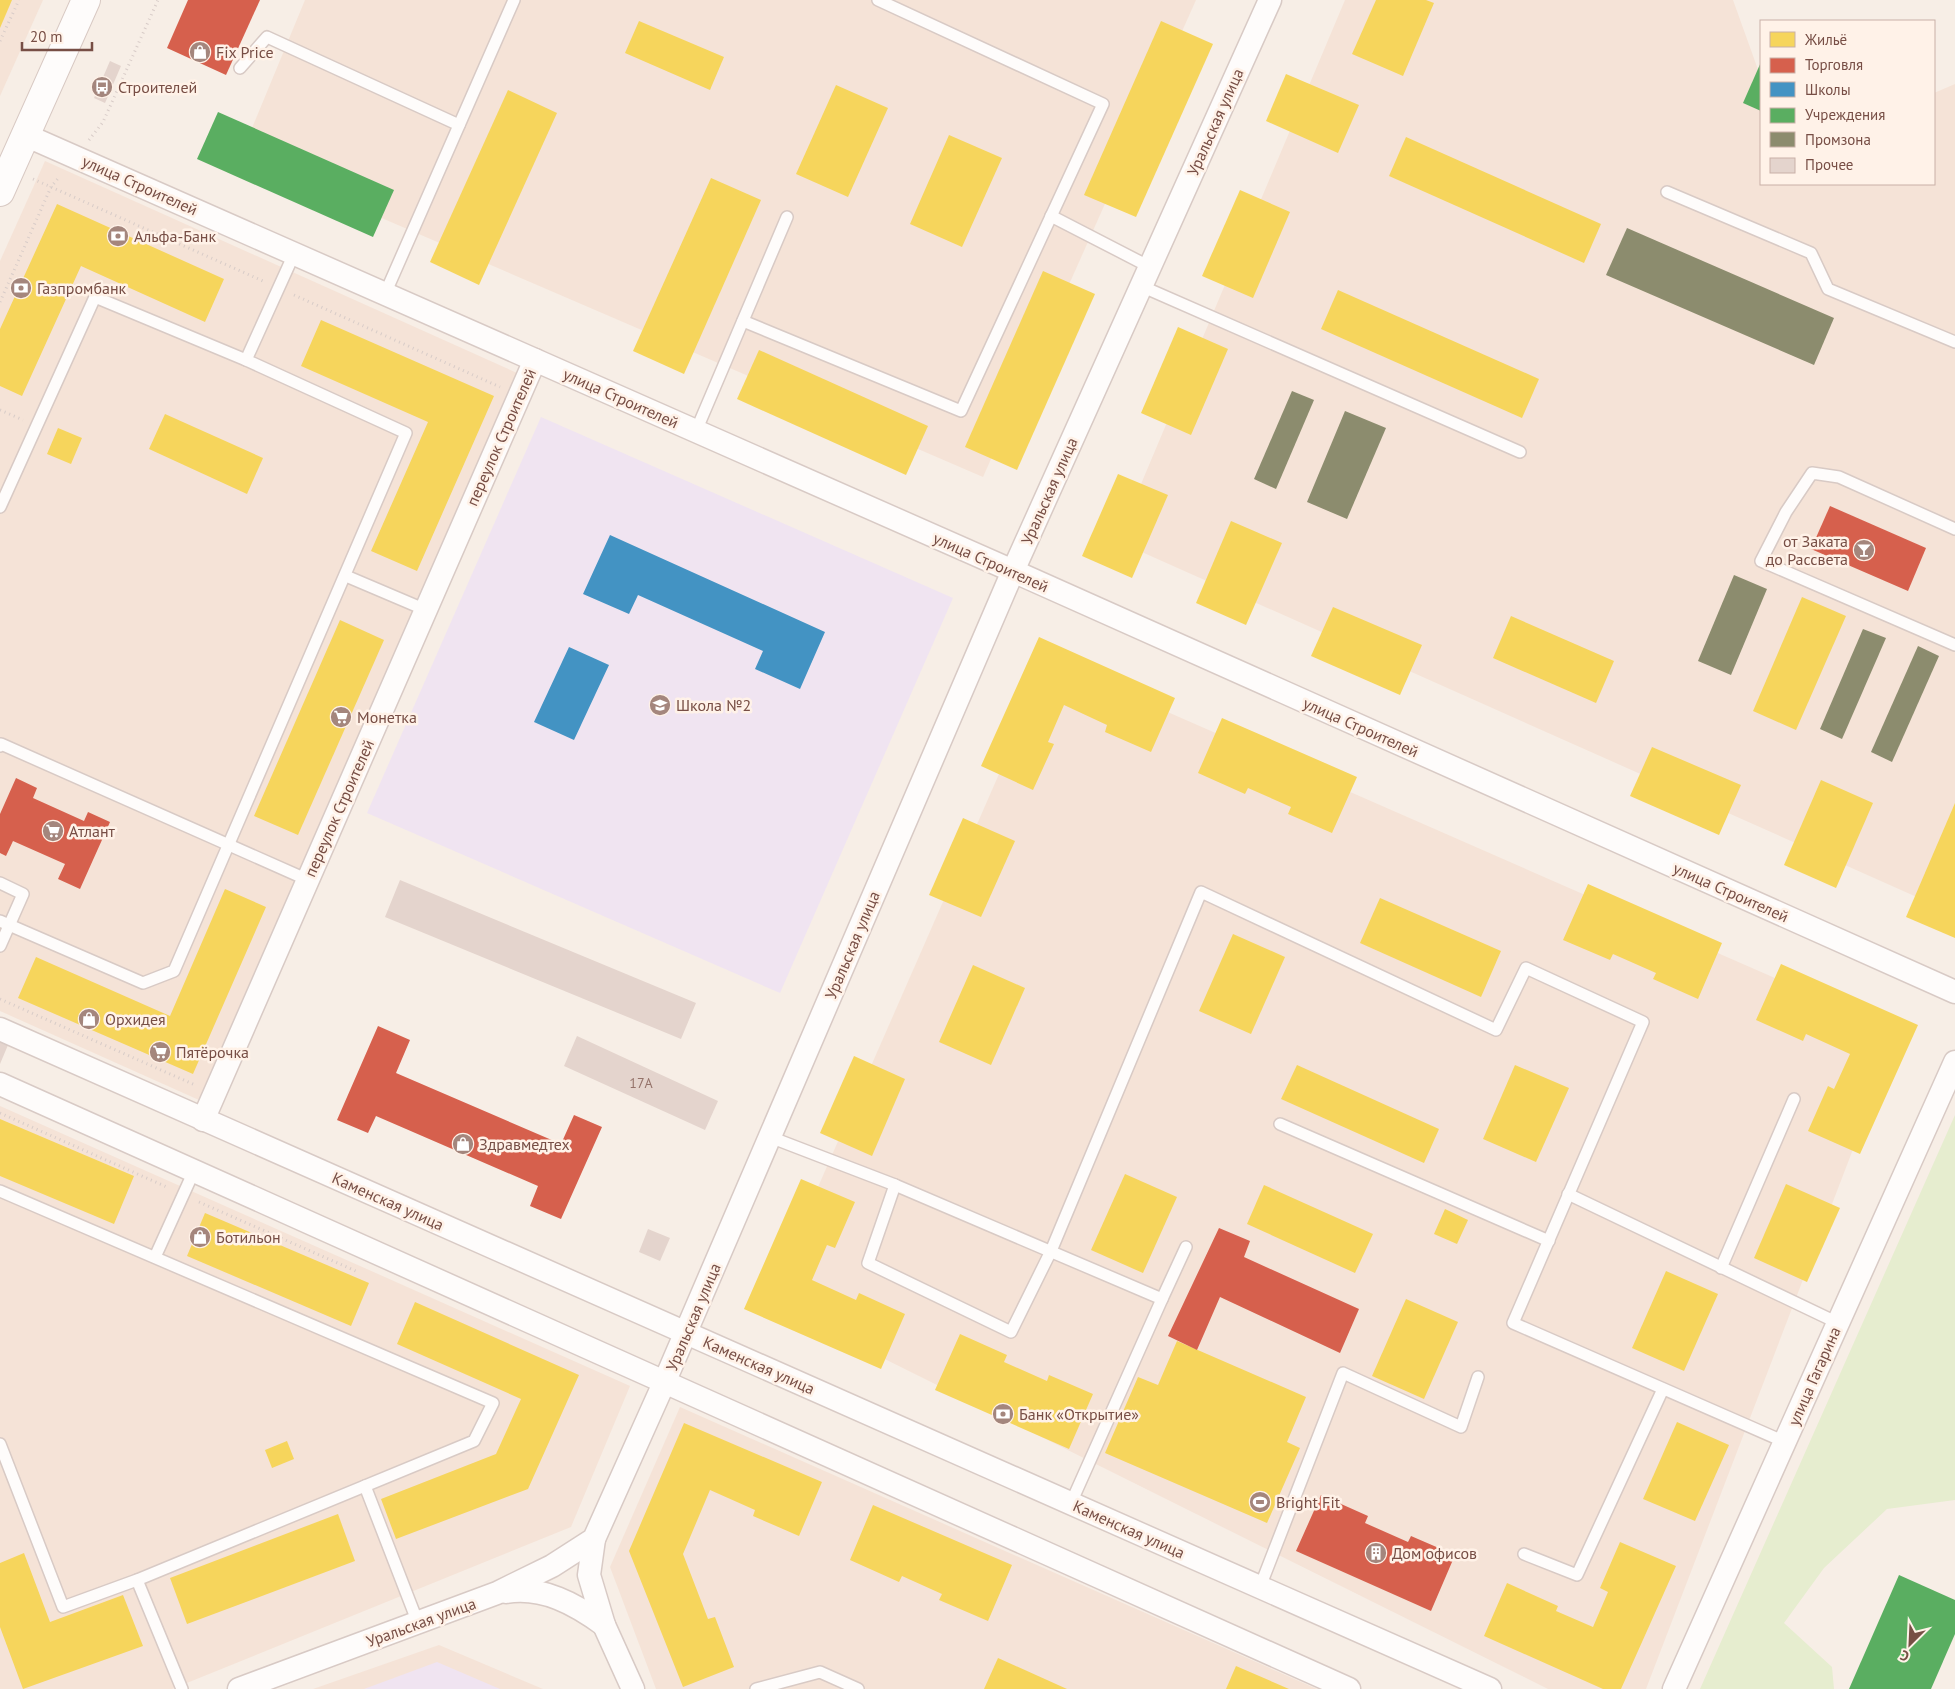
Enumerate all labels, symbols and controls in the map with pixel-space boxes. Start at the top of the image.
scale bar [22,20,92,52]
legend [1760,20,1935,185]
text: 20 m [30,27,63,46]
text: Жильё [1804,30,1847,49]
shop icon: Fix Price [188,40,212,64]
place label: Fix Price [216,42,274,62]
text: Торговля [1805,55,1863,74]
street label: Уральская улица [1182,65,1248,179]
bus stop icon: Строителей [90,75,114,99]
place label: Строителей [118,77,197,97]
text: Школы [1805,80,1851,99]
text: Учреждения [1805,105,1885,124]
text: Промзона [1805,130,1871,149]
street label: улица Строителей [79,151,201,219]
text: Прочее [1805,155,1853,174]
bank icon: Альфа-Банк [106,224,130,248]
place label: Альфа-Банк [134,226,217,246]
bank icon: Газпромбанк [9,276,33,300]
place label: Газпромбанк [37,278,127,298]
street label: улица Строителей [560,364,682,432]
street label: переулок Строителей [462,365,540,509]
street label: Уральская улица [1016,434,1082,548]
street label: улица Строителей [930,528,1052,596]
place label: от Заката до Рассвета [1766,531,1848,569]
bar icon: от Заката до Рассвета [1852,538,1876,562]
school or university icon: Школа №2 [648,693,672,717]
street label: улица Строителей [1300,693,1422,761]
place label: Школа №2 [676,695,751,715]
supermarket icon: Монетка [329,705,353,729]
place label: Монетка [357,707,417,727]
street label: переулок Строителей [300,736,378,880]
supermarket icon: Атлант [41,819,65,843]
place label: Атлант [69,821,116,841]
street label: улица Строителей [1670,858,1792,926]
street label: Уральская улица [820,888,884,1002]
shop icon: Орхидея [77,1007,101,1031]
place label: Орхидея [105,1009,166,1029]
supermarket icon: Пятёрочка [148,1040,172,1064]
place label: Пятёрочка [176,1042,249,1062]
house number: 17А [629,1074,654,1092]
shop icon: Здравмедтех [451,1132,475,1156]
place label: Здравмедтех [479,1134,570,1154]
street label: Каменская улица [329,1167,447,1235]
shop icon: Ботильон [188,1225,212,1249]
place label: Ботильон [216,1227,281,1247]
street label: Уральская улица [661,1260,725,1374]
street label: улица Гагарина [1783,1323,1845,1429]
street label: Каменская улица [700,1331,818,1399]
bank icon: Банк «Открытие» [991,1402,1015,1426]
place label: Банк «Открытие» [1019,1404,1139,1424]
sports icon: Bright Fit [1248,1490,1272,1514]
place label: Bright Fit [1276,1492,1341,1512]
street label: Каменская улица [1070,1495,1188,1563]
building icon: Дом офисов [1364,1541,1388,1565]
place label: Дом офисов [1392,1543,1477,1563]
street label: Уральская улица [363,1593,479,1651]
north arrow [1885,1619,1935,1669]
text: С [1897,1646,1912,1666]

